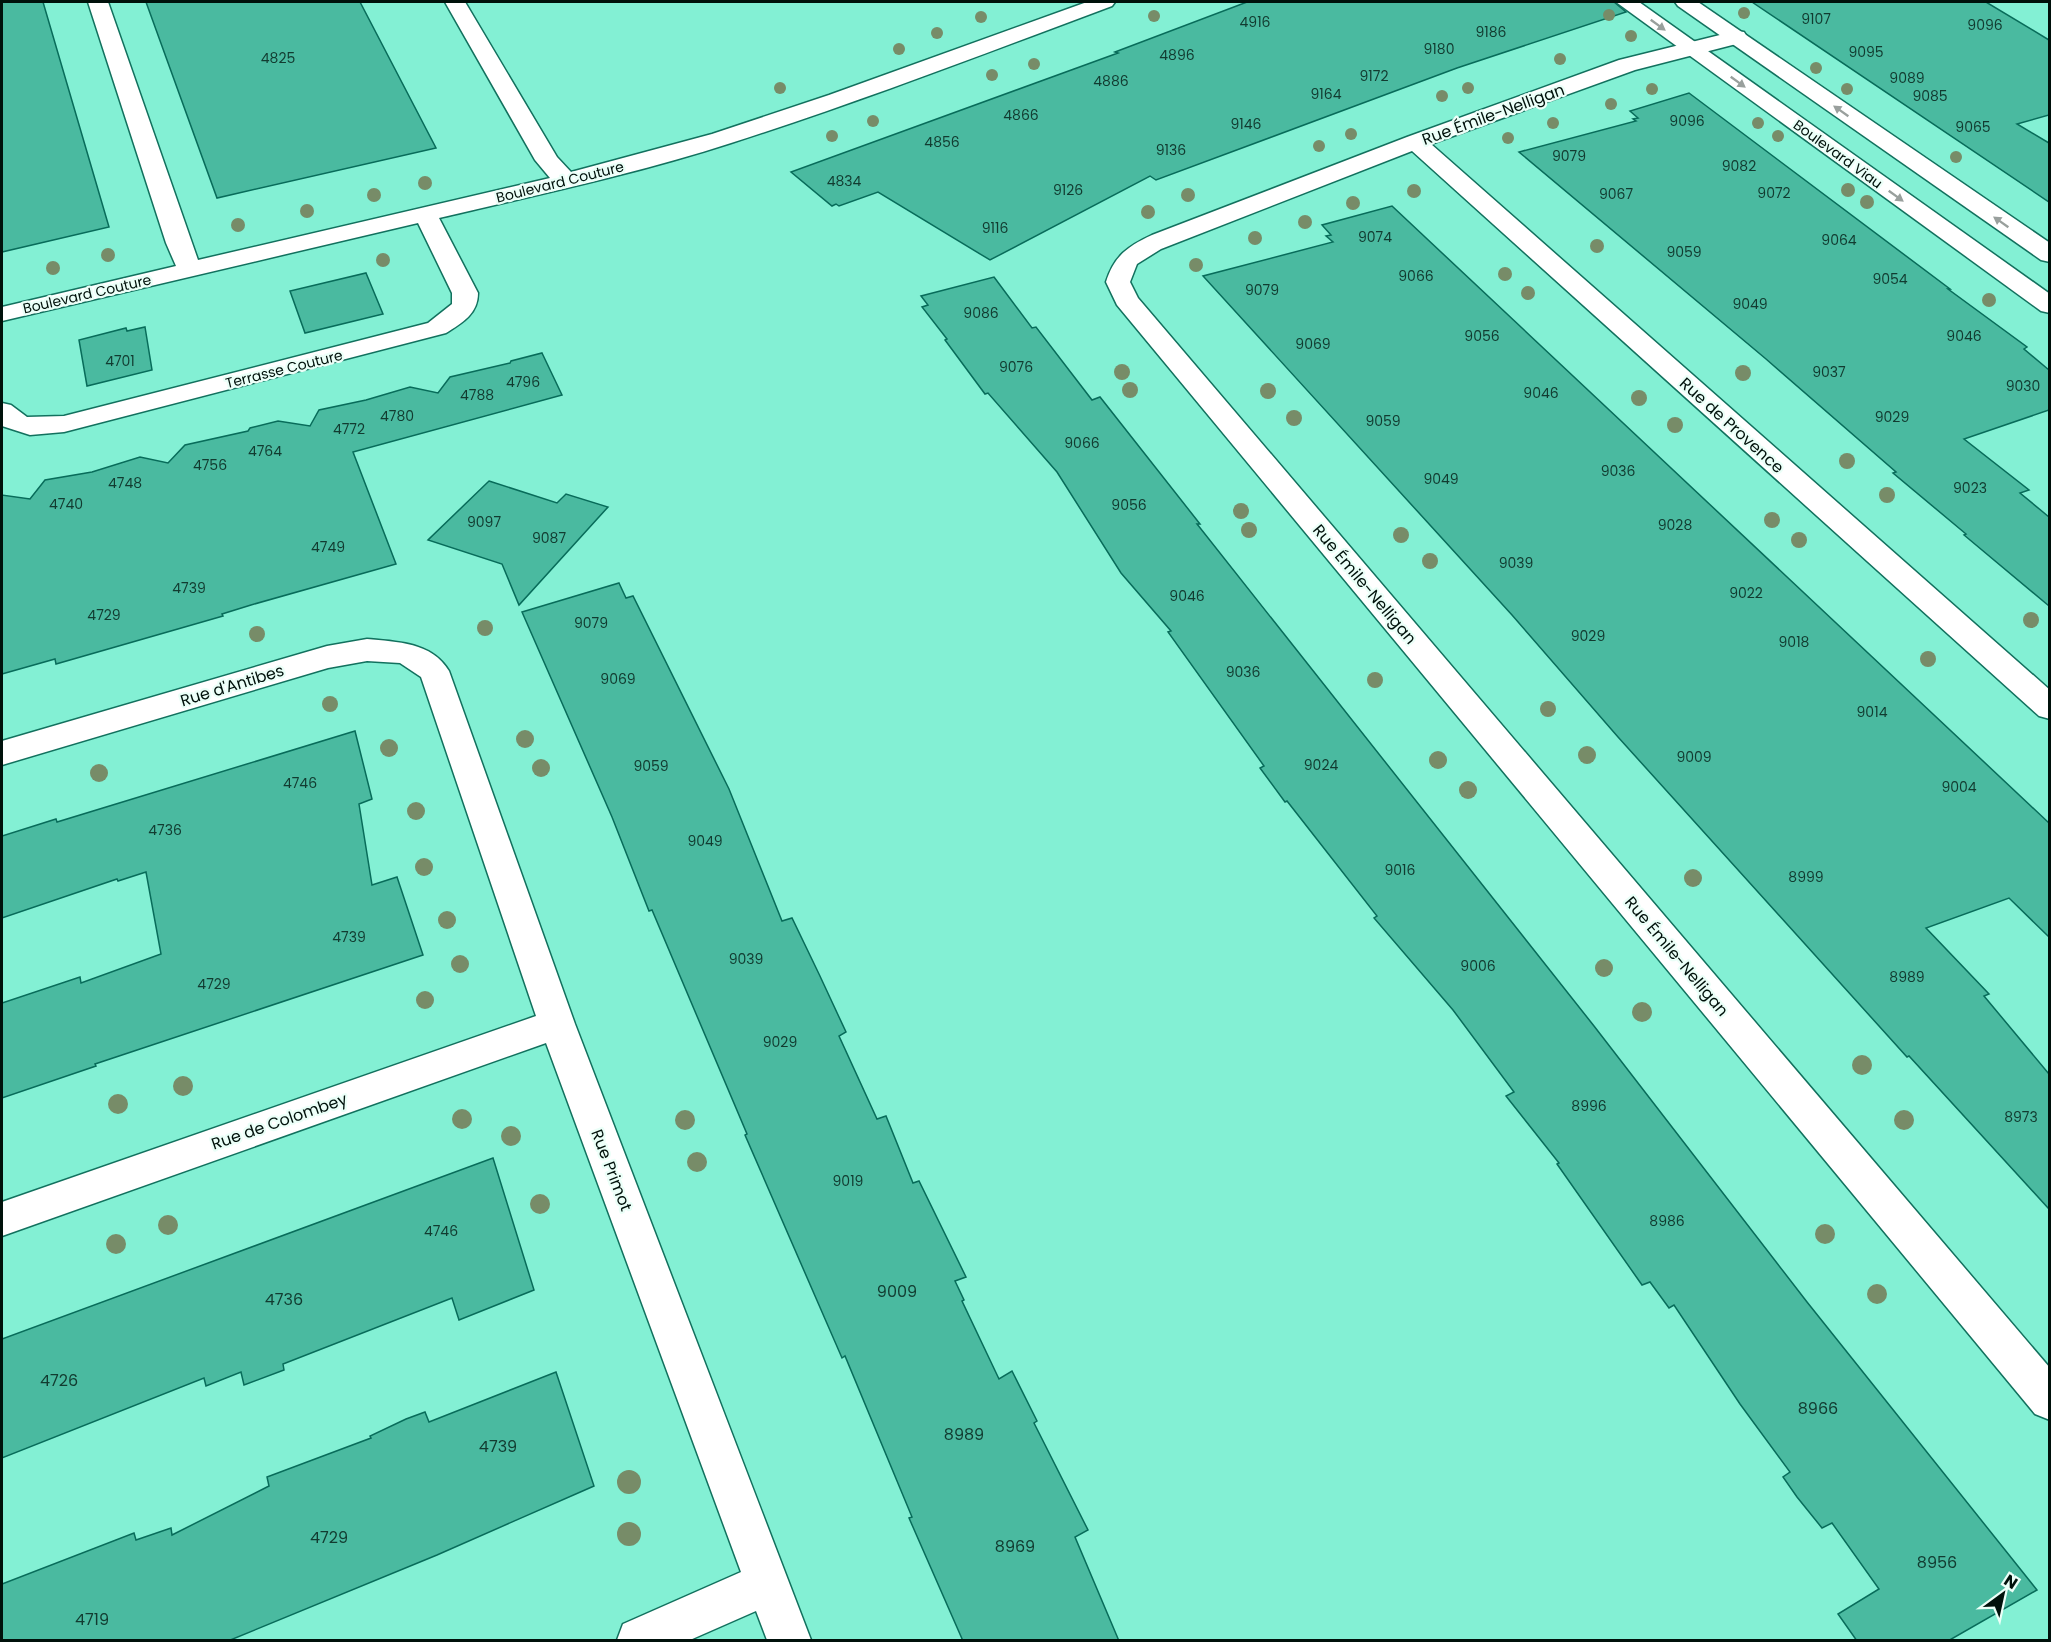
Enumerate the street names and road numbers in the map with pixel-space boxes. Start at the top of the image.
street label: Rue Émile-Nelligan [1419,78,1568,151]
street label: Boulevard Viau [1789,115,1887,193]
street label: Boulevard Couture [494,156,626,208]
street label: Boulevard Couture [21,269,153,318]
street label: Terrasse Couture [223,345,345,393]
street label: Rue de Provence [1674,372,1789,479]
street label: Rue Émile-Nelligan [1307,519,1422,649]
street label: Rue d'Antibes [177,659,287,712]
street label: Rue Émile-Nelligan [1619,891,1734,1021]
street label: Rue de Colombey [208,1087,350,1155]
street label: Rue Primot [585,1126,638,1215]

